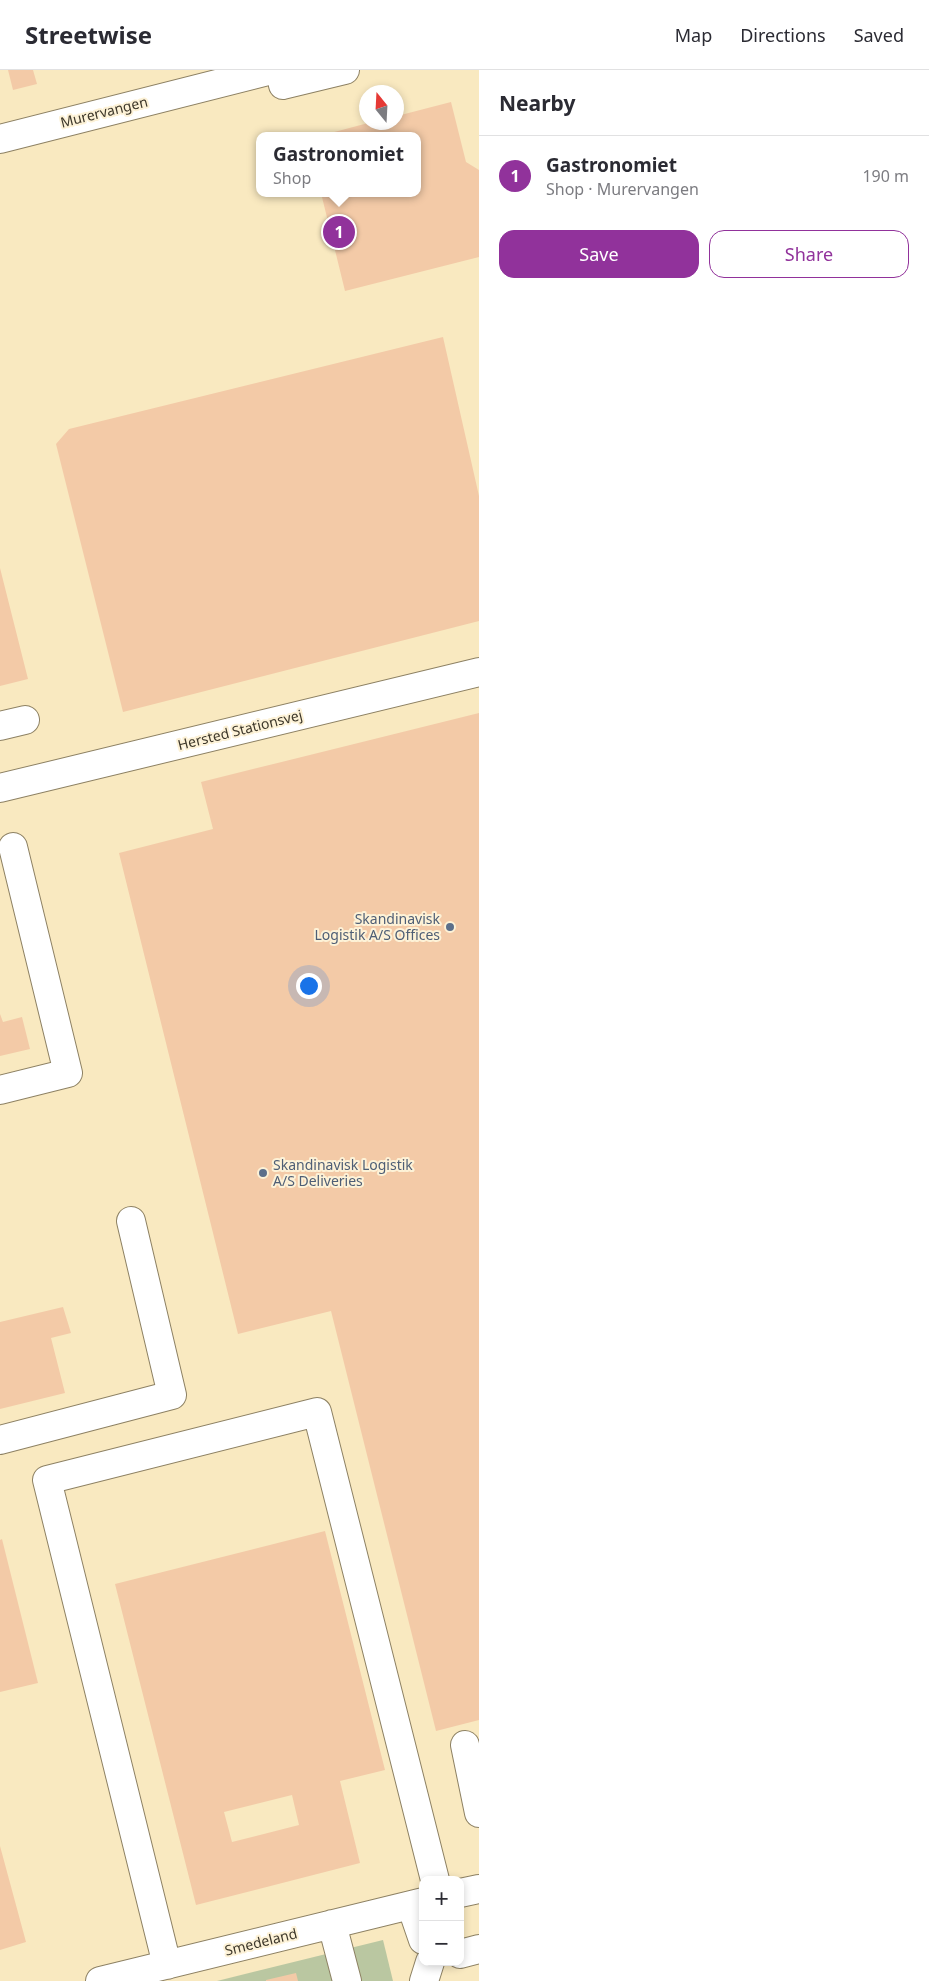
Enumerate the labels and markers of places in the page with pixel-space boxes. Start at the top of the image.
pin: 1 [323,213,355,251]
place label: Skandinavisk Logistik A/S Offices [315,909,441,944]
marker: Skandinavisk Logistik A/S Offices [444,921,456,933]
place label: Skandinavisk Logistik A/S Deliveries [273,1155,413,1190]
marker: Skandinavisk Logistik A/S Deliveries [257,1167,269,1179]

